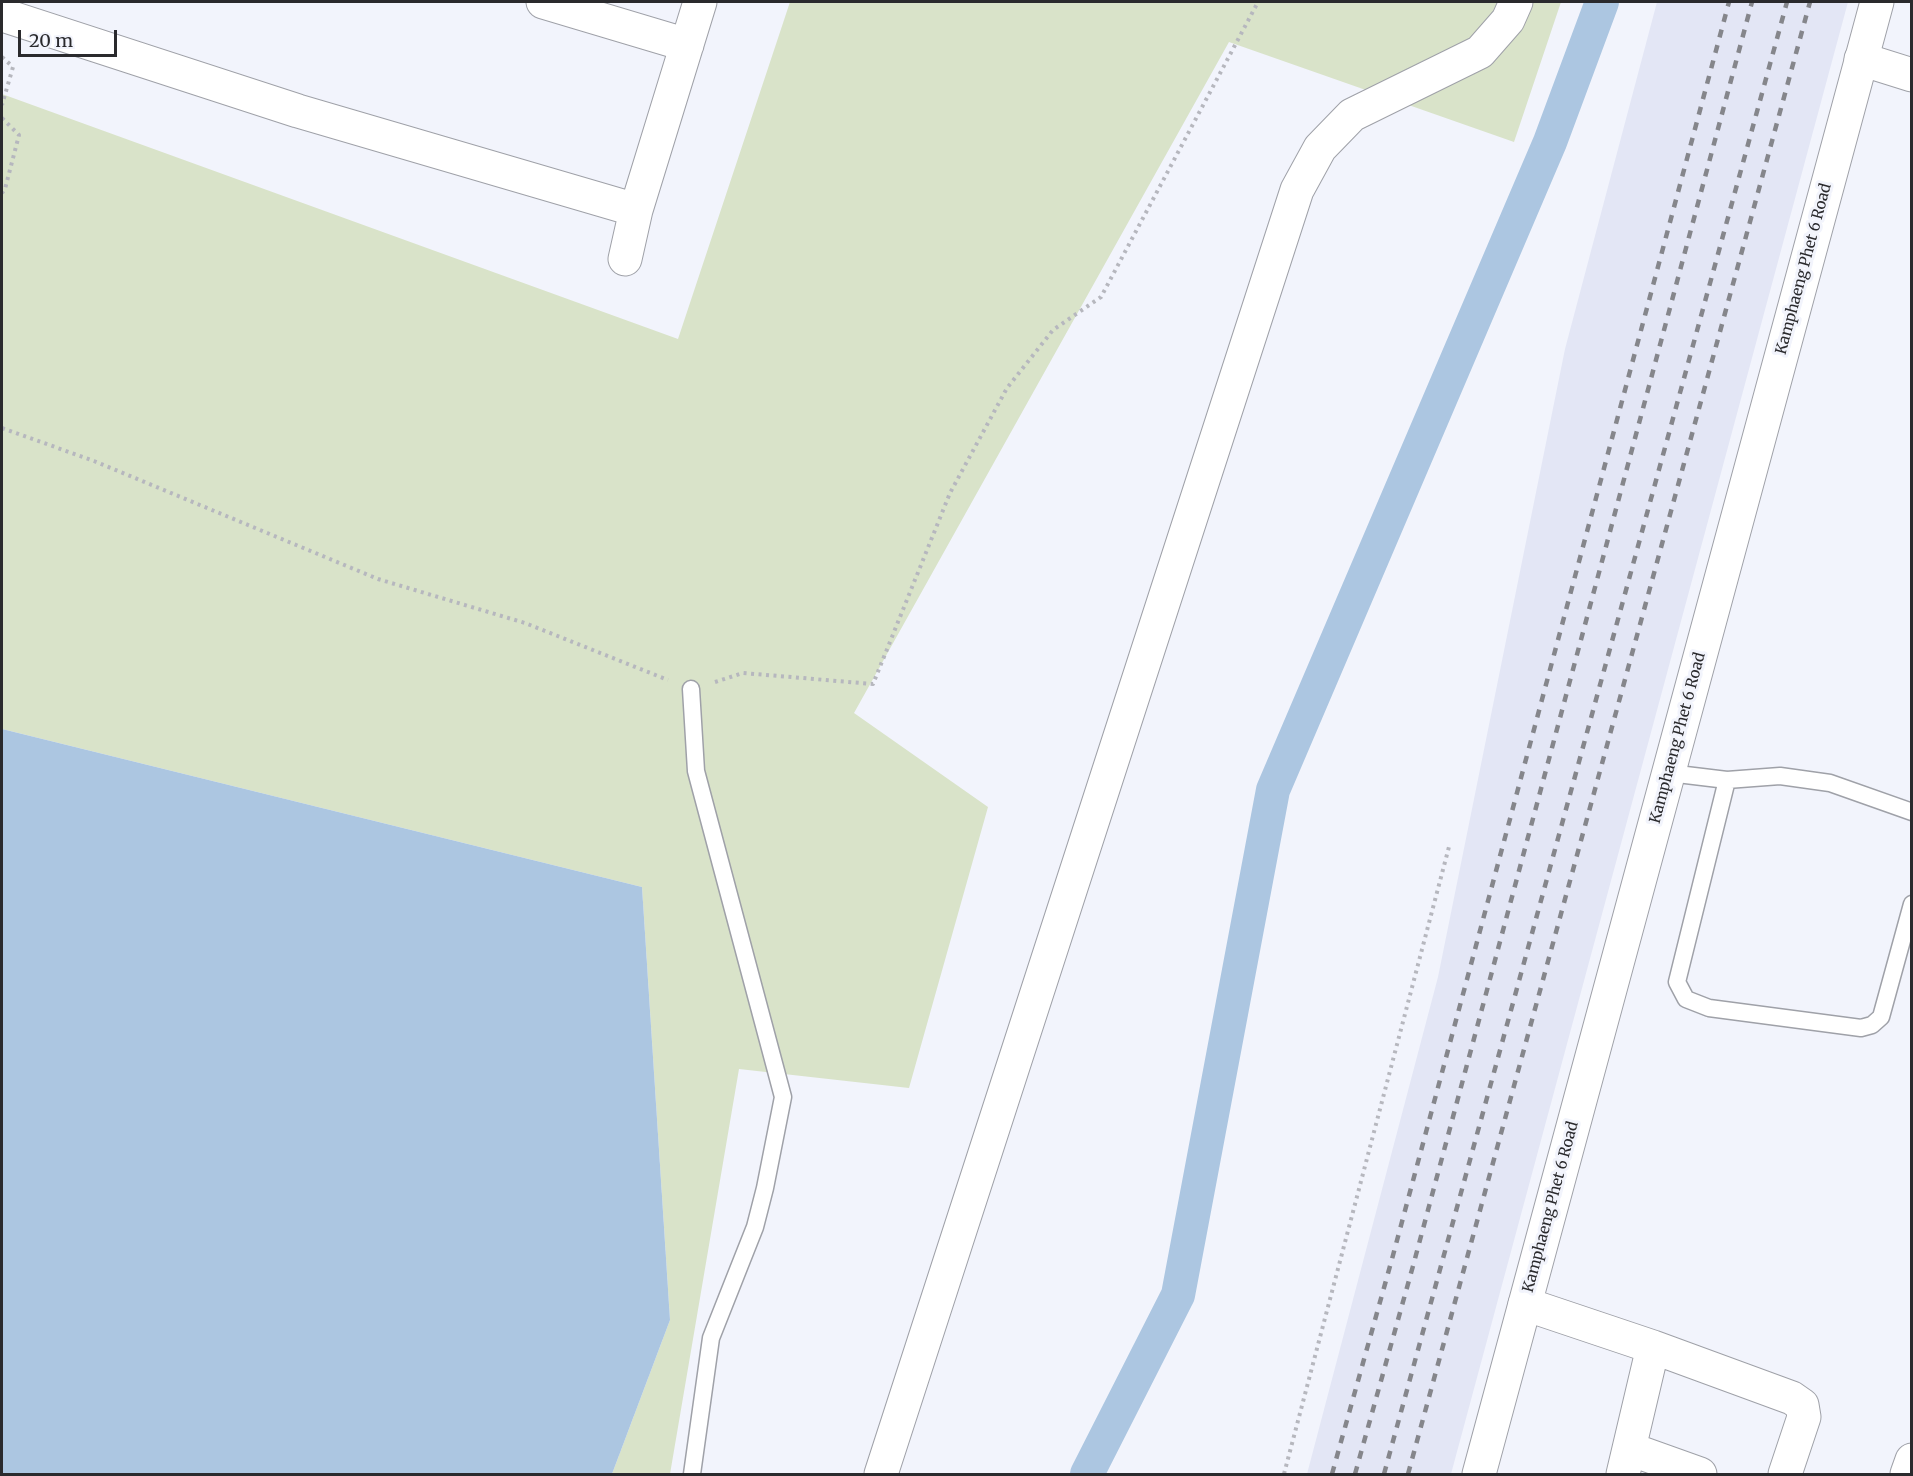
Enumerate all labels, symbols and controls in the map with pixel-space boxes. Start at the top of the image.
scale bar [21,18,120,56]
text: 20 m [29,29,73,52]
street label: Kamphaeng Phet 6 Road [1772,182,1836,356]
street label: Kamphaeng Phet 6 Road [1646,651,1710,825]
street label: Kamphaeng Phet 6 Road [1519,1120,1583,1294]

